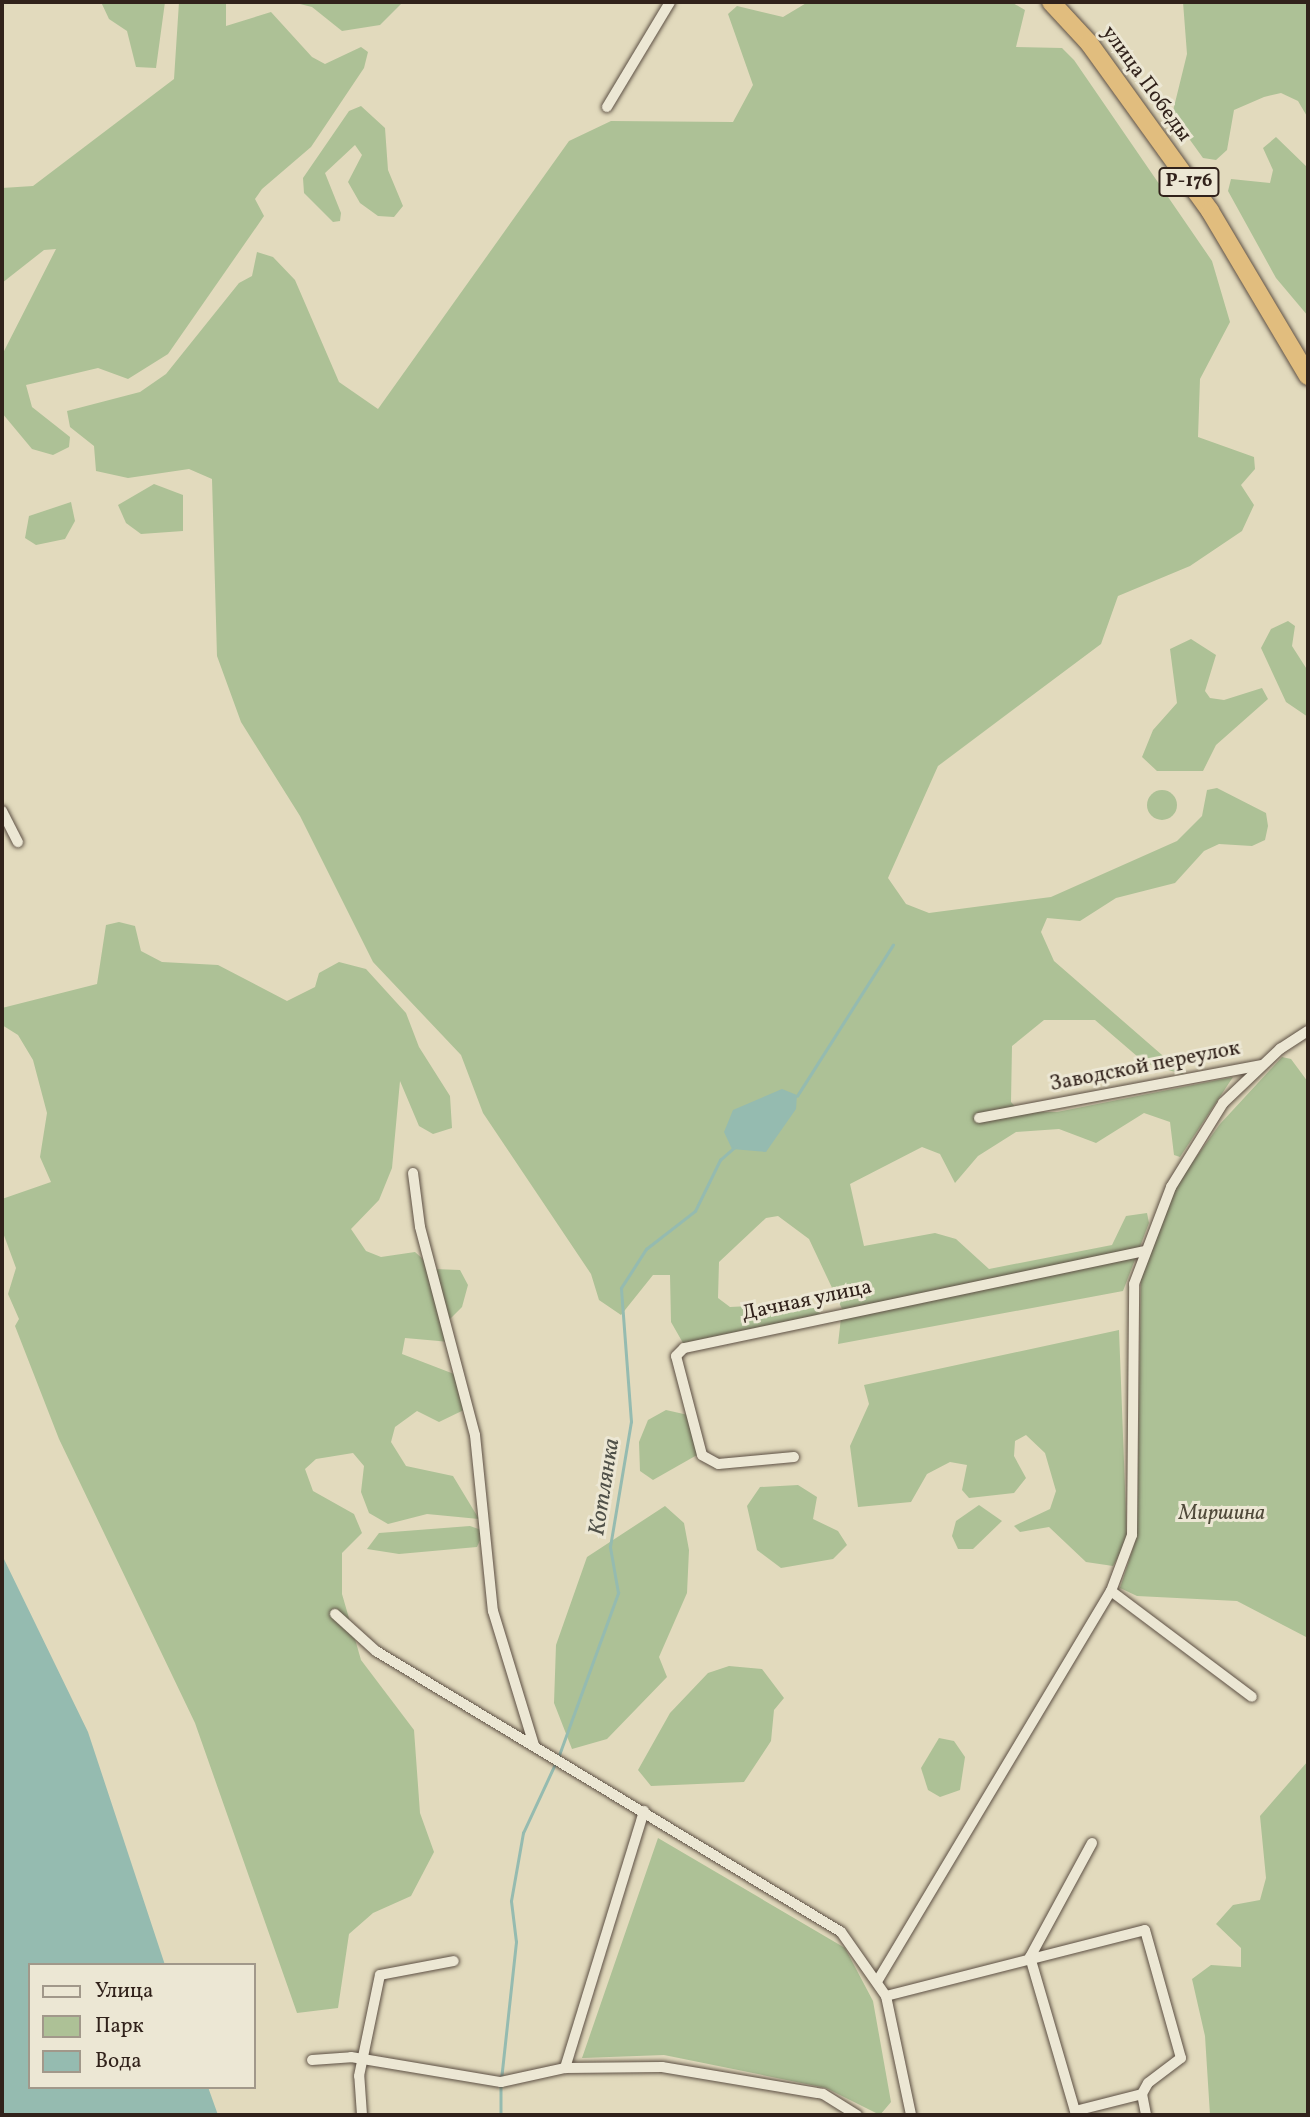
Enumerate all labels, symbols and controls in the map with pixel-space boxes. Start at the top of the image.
street label: улица Победы [1095,21,1197,147]
road number: Р-176 [1158,166,1220,198]
street label: Заводской переулок [1048,1036,1242,1098]
street label: Дачная улица [739,1275,875,1327]
water label: Котлянка [584,1436,626,1538]
park label: Миршина [1179,1501,1265,1527]
legend [28,1963,256,2089]
text: Улица [95,1977,153,2006]
text: Парк [95,2012,144,2041]
text: Вода [95,2047,142,2076]

